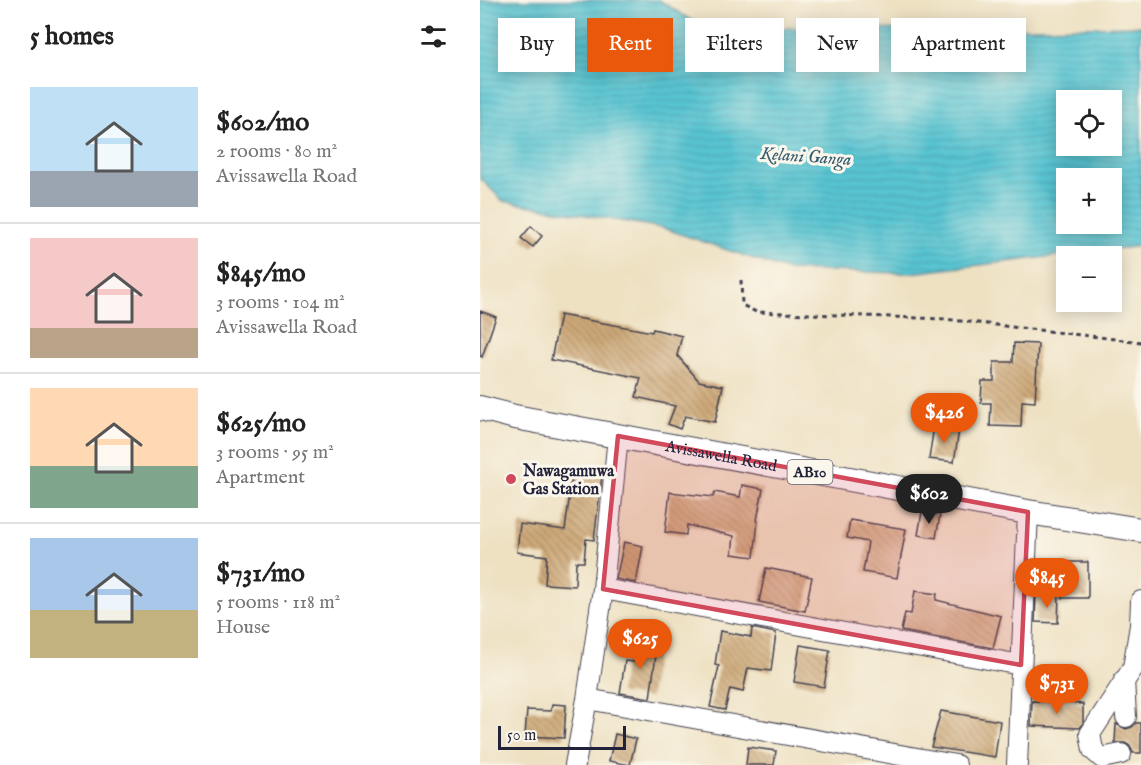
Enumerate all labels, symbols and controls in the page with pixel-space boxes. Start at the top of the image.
chip: Buy [498,18,575,72]
chip: Rent [587,18,673,72]
chip: Filters [685,18,784,72]
chip: New [796,18,879,72]
chip: Apartment [891,18,1026,72]
text: 5 homes [30,20,114,53]
icon: filters [417,20,450,53]
map controls [1056,90,1122,312]
button: locate [1056,90,1122,156]
text: $602/mo [216,106,309,139]
icon: home [78,111,150,183]
text: 2 rooms · 80 m² [216,139,337,164]
water label: Kelani Ganga [759,143,852,172]
text: Avissawella Road [216,164,357,189]
button: + [1056,168,1122,234]
button: − [1056,246,1122,312]
text: $845/mo [216,257,306,290]
icon: home [78,262,150,334]
text: 3 rooms · 104 m² [216,290,345,315]
text: Avissawella Road [216,315,357,340]
pin: $426 [908,393,980,444]
text: $426 [925,400,963,425]
text: $625/mo [216,407,306,440]
icon: home [78,412,150,484]
street label: Avissawella Road [663,437,779,477]
text: 3 rooms · 95 m² [216,440,334,465]
road number: AB10 [788,460,832,484]
place label: Nawagamuwa Gas Station [522,462,615,500]
text: Apartment [216,465,305,490]
marker: Nawagamuwa Gas Station [504,472,518,486]
pin: $602 [893,474,965,525]
text: $602 [910,481,948,506]
text: $731/mo [216,557,305,590]
pin: $845 [1011,558,1083,609]
icon: home [78,562,150,634]
text: $845 [1029,565,1065,590]
text: 5 rooms · 118 m² [216,590,340,615]
text: House [216,615,270,640]
pin: $625 [604,619,676,670]
text: $625 [622,626,658,651]
pin: $731 [1021,664,1093,715]
text: $731 [1039,671,1075,696]
scale bar [498,723,626,750]
text: 50 m [507,726,536,746]

